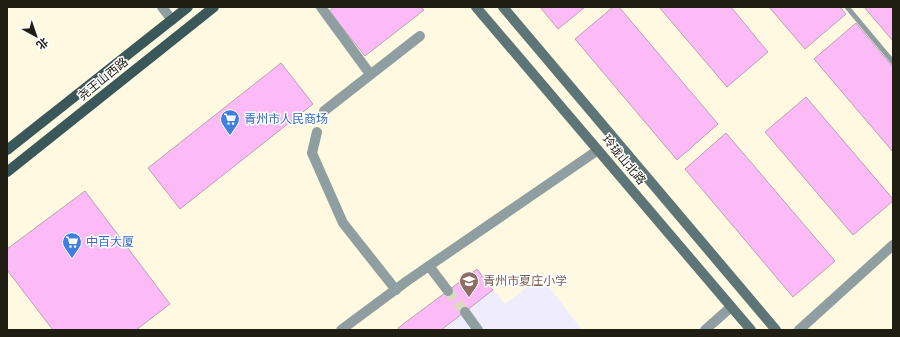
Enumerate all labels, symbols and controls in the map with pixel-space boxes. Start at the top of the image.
north arrow [16,16,56,56]
text: 北 [34,35,50,52]
street label: 尧王山西路 [75,55,131,103]
supermarket icon: 青州市人民商场 [219,108,241,136]
place label: 青州市人民商场 [244,112,328,126]
street label: 玲珑山北路 [599,133,649,187]
supermarket icon: 中百大厦 [61,231,83,259]
place label: 中百大厦 [86,235,134,249]
school or university icon: 青州市夏庄小学 [458,270,480,298]
place label: 青州市夏庄小学 [483,274,567,288]

